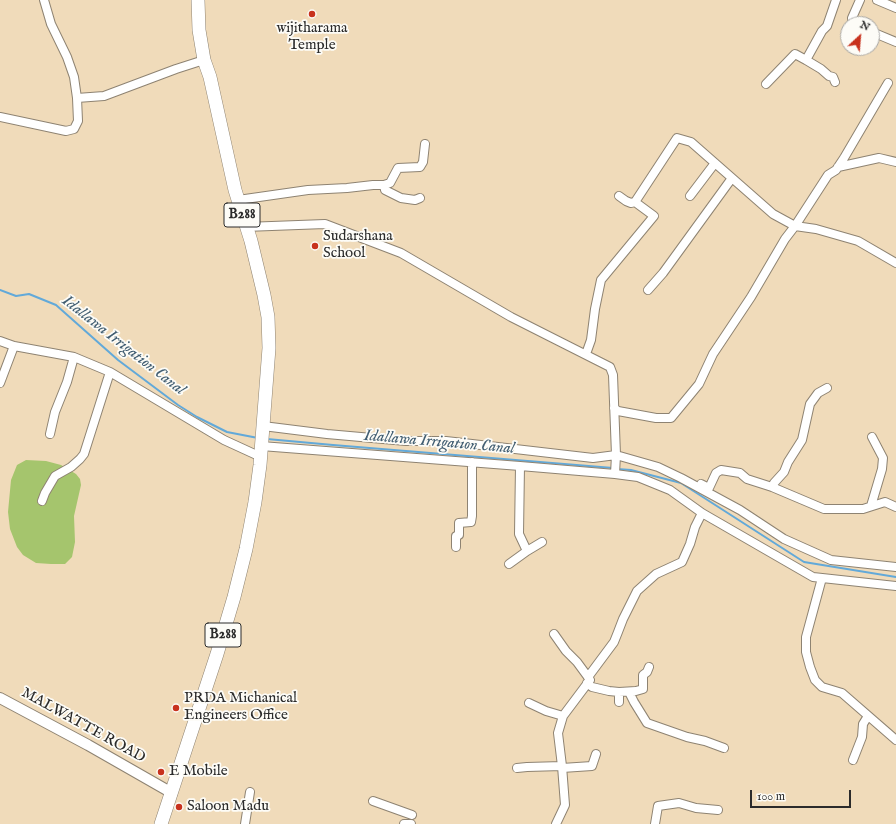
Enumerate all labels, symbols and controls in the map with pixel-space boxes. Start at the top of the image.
marker: wijitharama Temple [307,9,317,19]
north arrow [840,16,880,56]
text: N [857,18,872,34]
place label: wijitharama Temple [276,20,348,55]
road number: B288 [224,203,260,227]
place label: Sudarshana School [323,228,393,263]
marker: Sudarshana School [310,241,320,251]
water label: Idallawa Irrigation Canal [58,292,188,400]
water label: Idallawa Irrigation Canal [363,427,515,459]
road number: B288 [205,623,241,647]
street label: MALWATTE ROAD [18,684,148,768]
place label: PRDA Michanical Engineers Office [184,690,297,725]
marker: PRDA Michanical Engineers Office [171,703,181,713]
place label: E Mobile [169,763,228,781]
marker: E Mobile [156,767,166,777]
scale bar [752,782,853,808]
text: 100 m [757,789,785,804]
place label: Saloon Madu [187,798,269,816]
marker: Saloon Madu [174,802,184,812]

